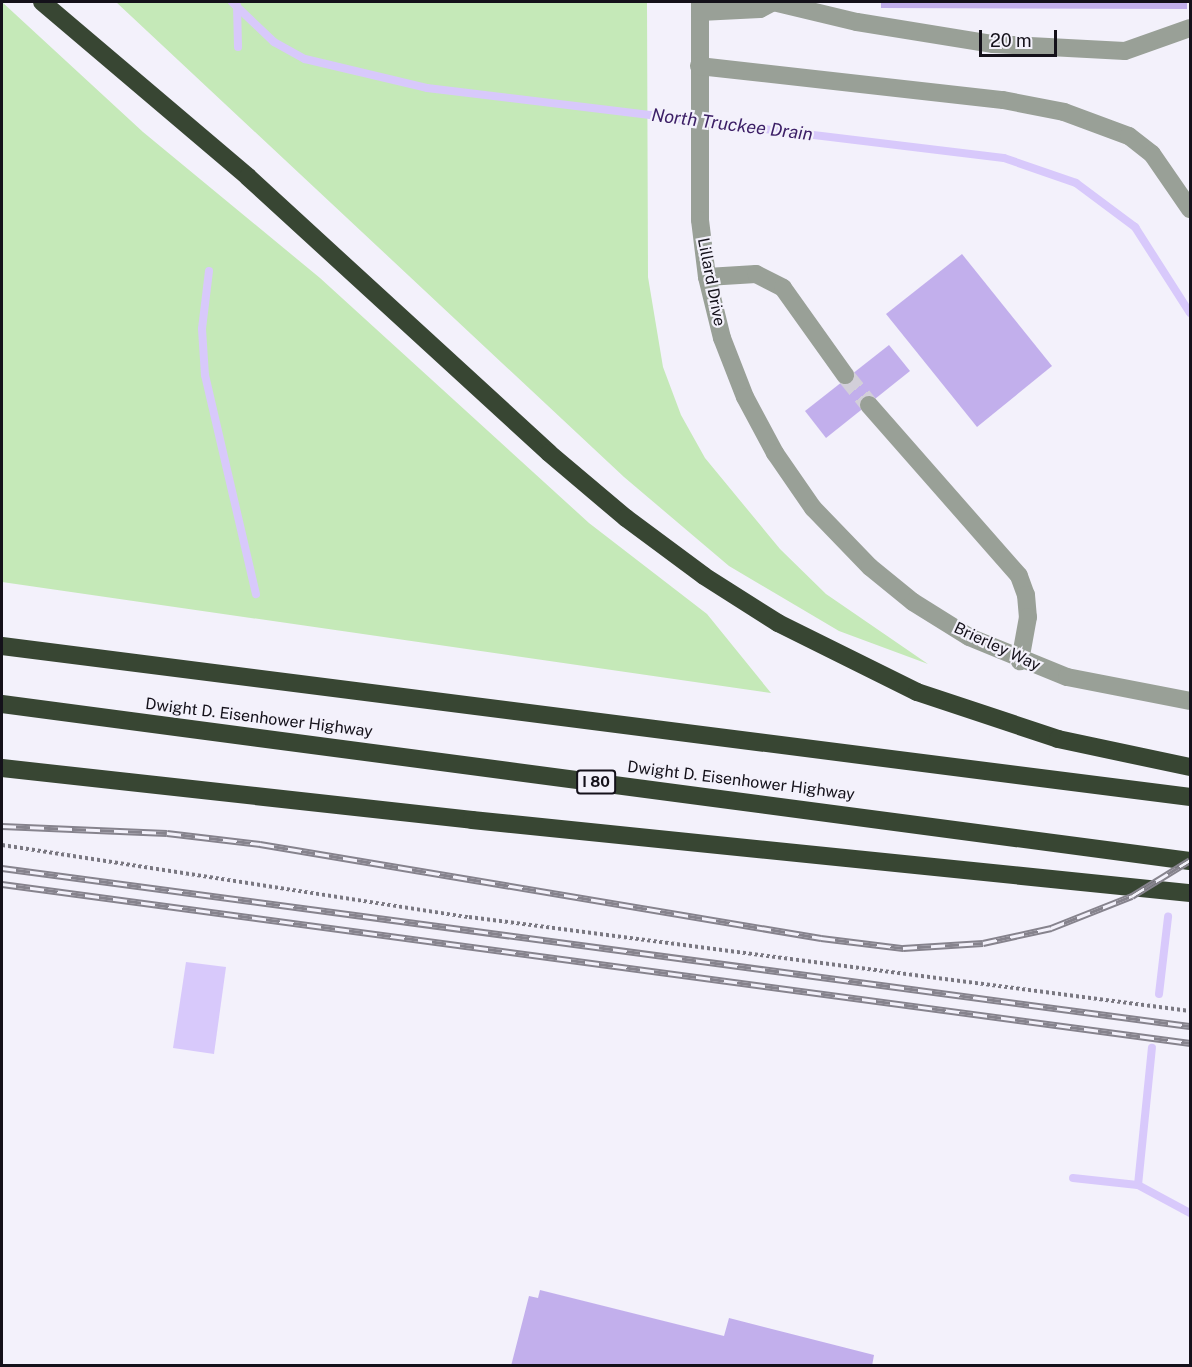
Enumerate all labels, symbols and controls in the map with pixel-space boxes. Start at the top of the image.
scale bar [982,18,1060,56]
text: 20 m [990,30,1032,51]
water label: North Truckee Drain [650,104,814,146]
street label: Lillard Drive [693,236,729,328]
street label: Brierley Way [950,618,1044,676]
street label: Dwight D. Eisenhower Highway [144,695,374,741]
street label: Dwight D. Eisenhower Highway [626,758,856,804]
road number: I 80 [575,770,617,794]

